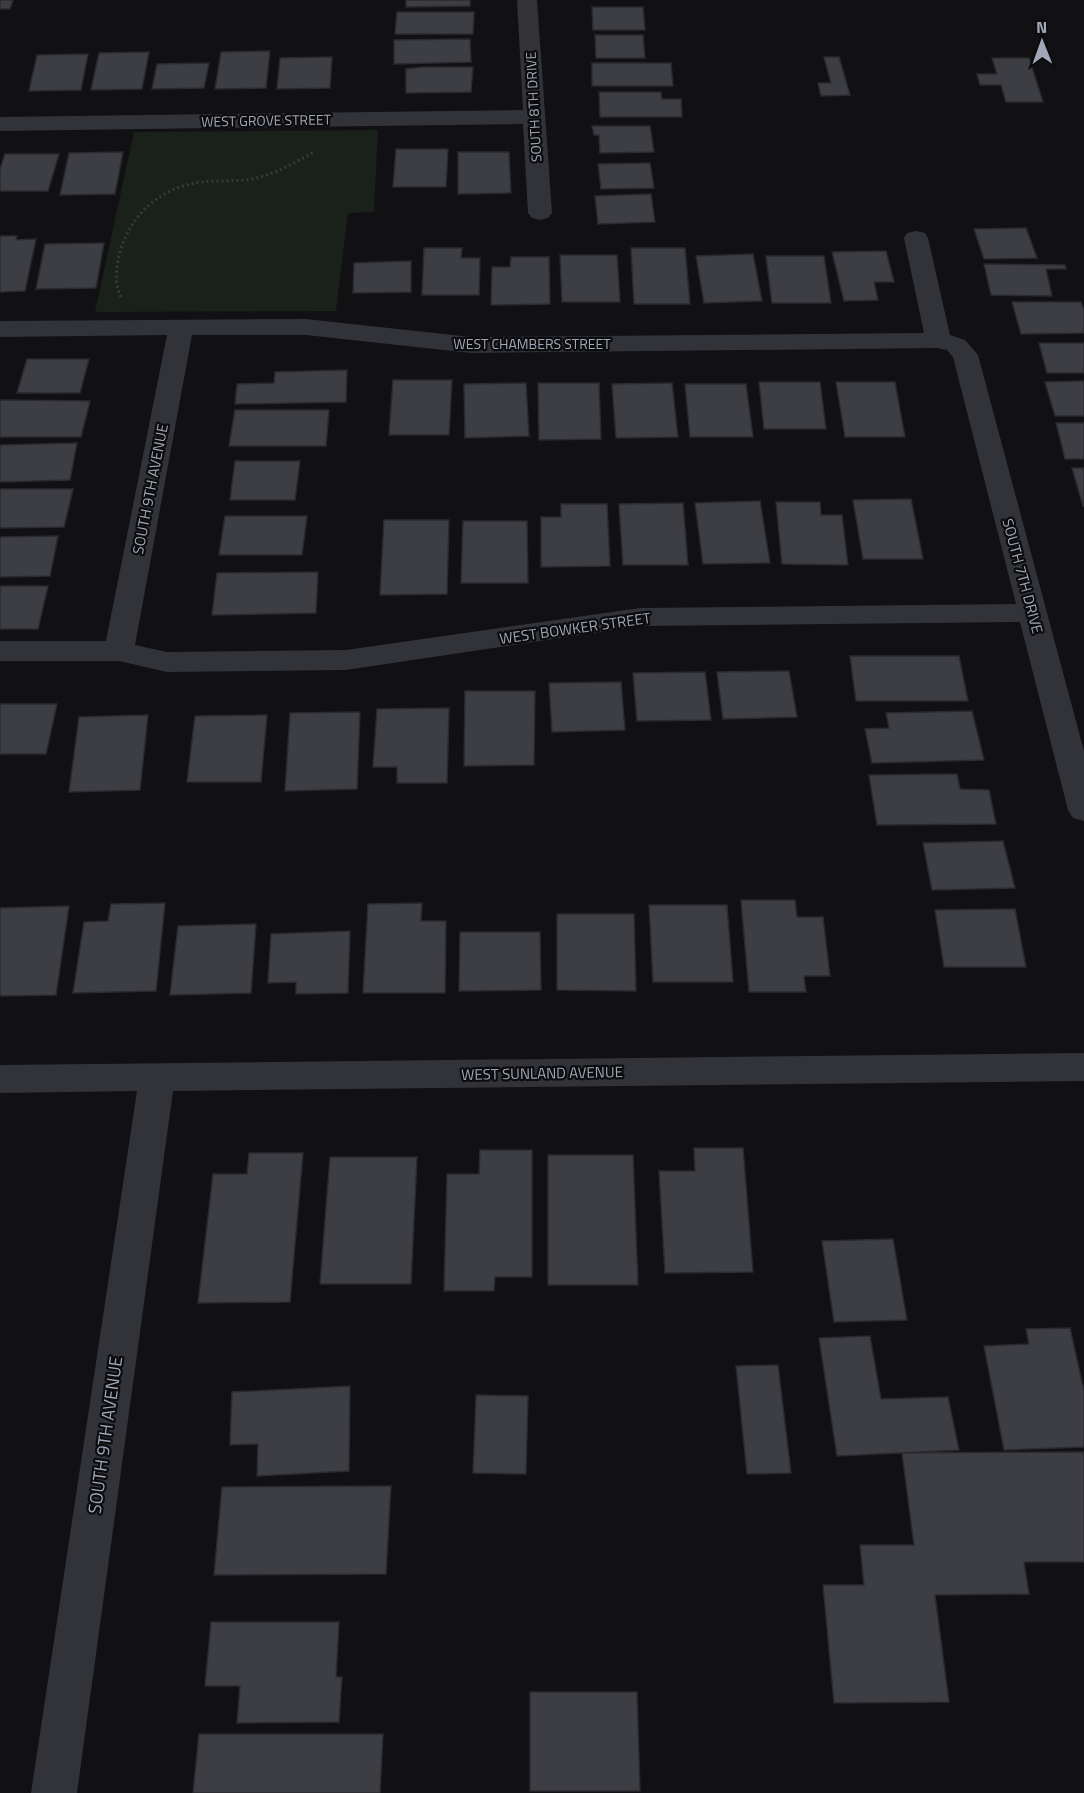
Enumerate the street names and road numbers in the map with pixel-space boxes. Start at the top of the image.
street label: SOUTH 8TH DRIVE [520,51,546,163]
street label: WEST GROVE STREET [201,108,332,132]
street label: WEST CHAMBERS STREET [453,333,611,354]
street label: SOUTH 9TH AVENUE [126,422,174,556]
street label: SOUTH 7TH DRIVE [997,516,1049,636]
street label: WEST BOWKER STREET [498,606,652,650]
street label: WEST SUNLAND AVENUE [461,1060,623,1086]
street label: SOUTH 9TH AVENUE [81,1354,129,1516]

